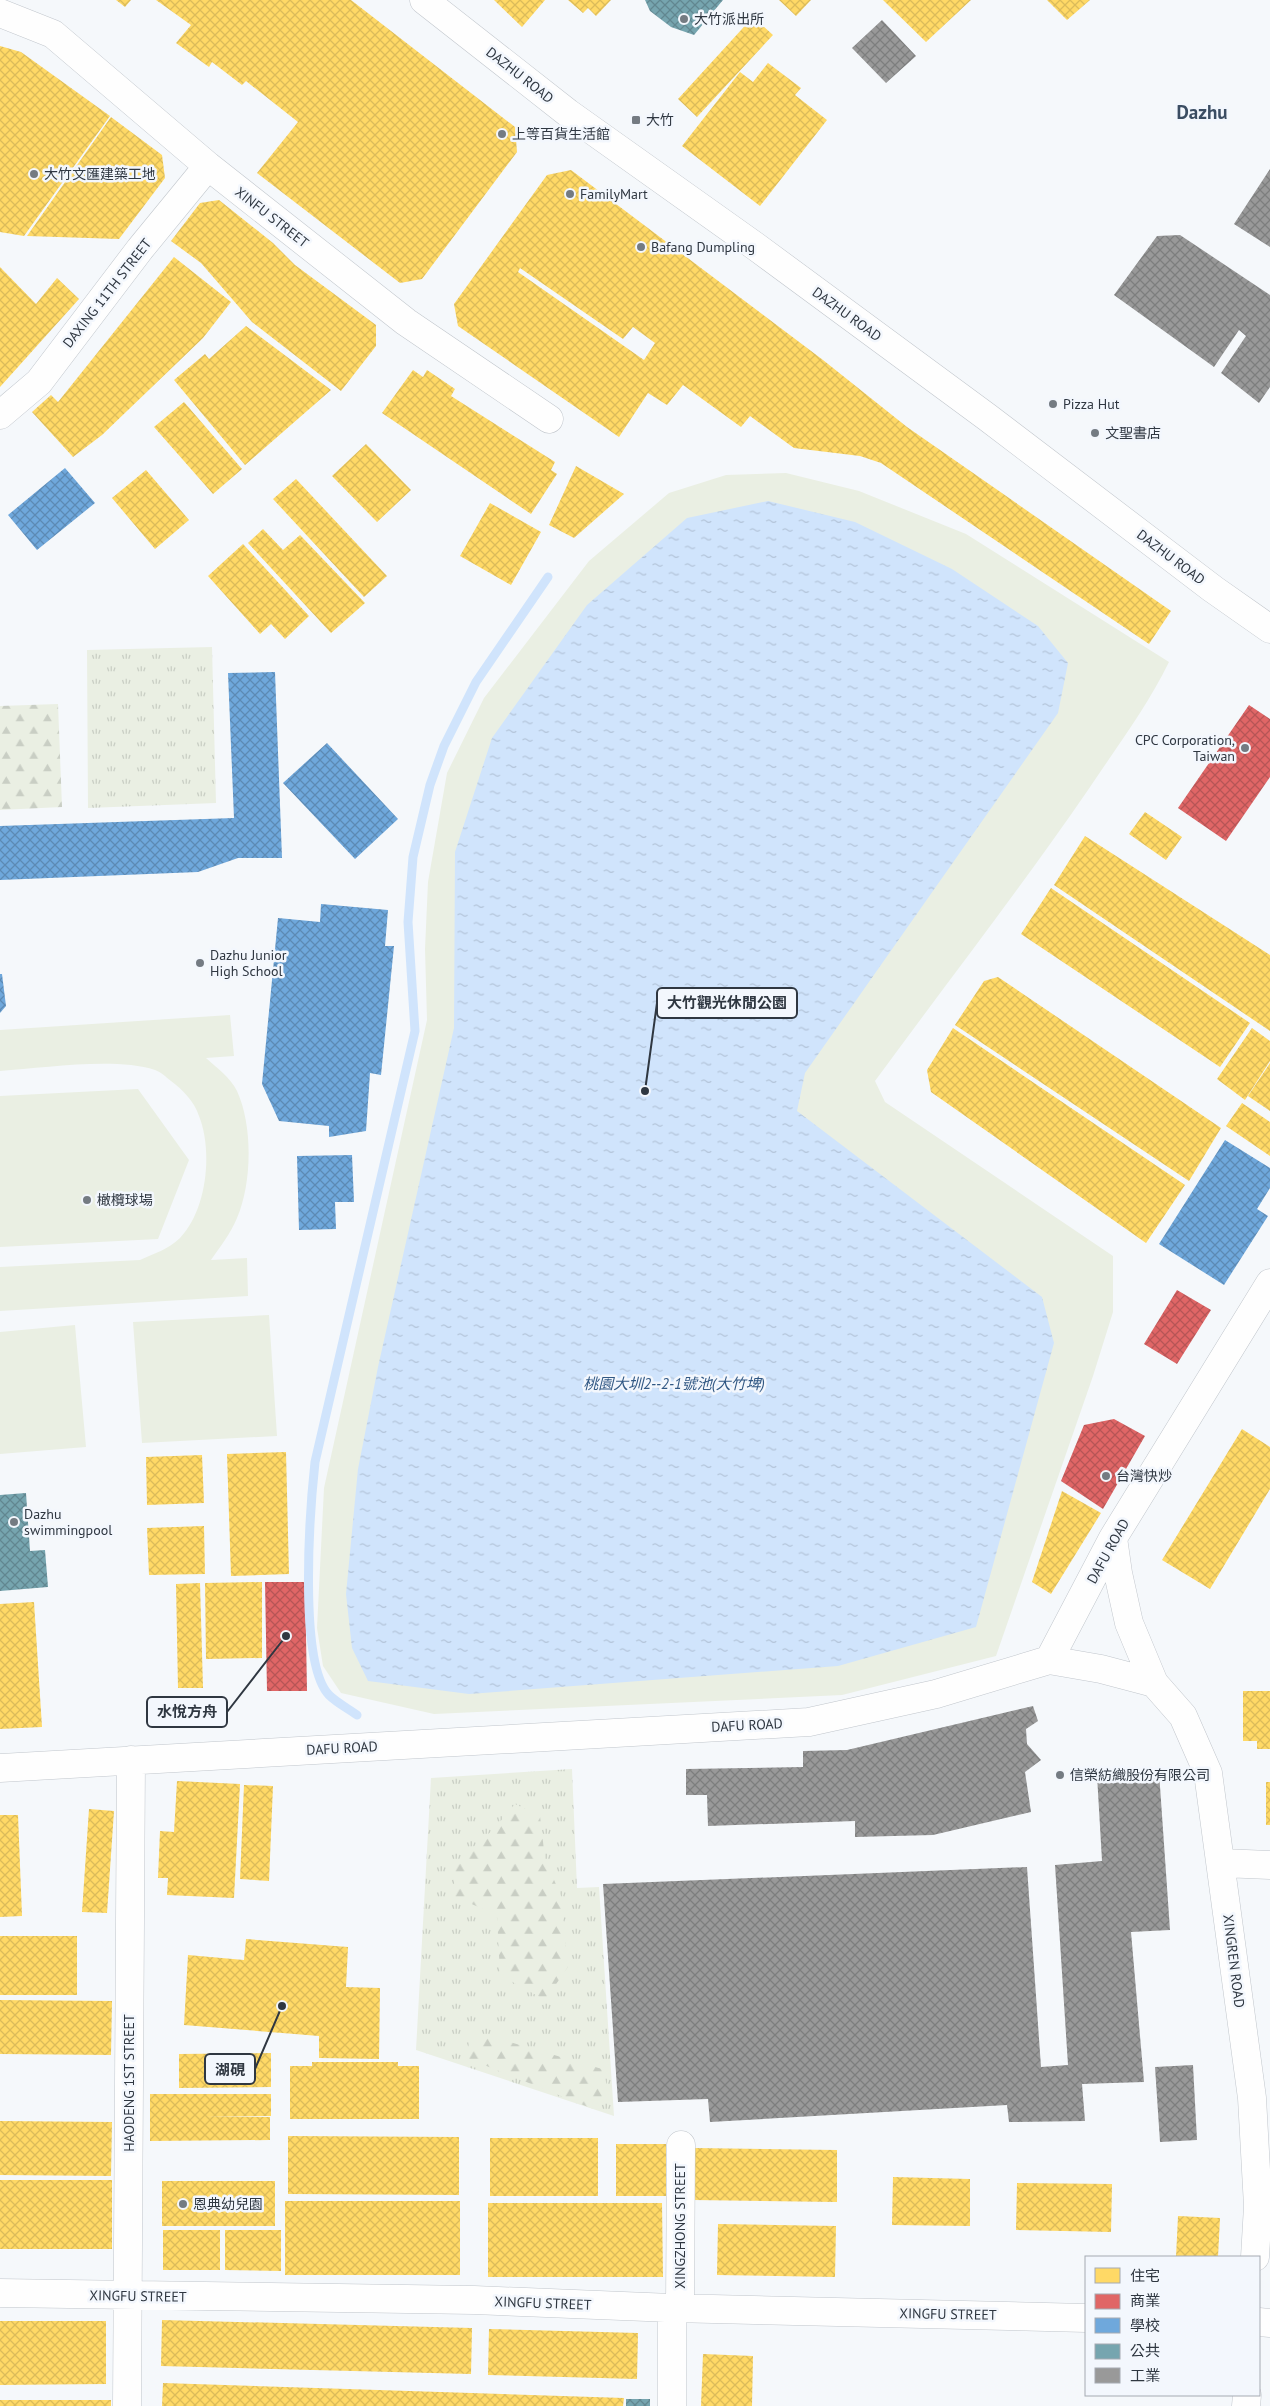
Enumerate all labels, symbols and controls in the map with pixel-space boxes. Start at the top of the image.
place label: 大竹派出所 [694,10,764,28]
marker: 大竹派出所 [678,13,690,25]
street label: DAZHU ROAD [483,43,557,107]
district label: Dazhu [1177,100,1228,124]
place label: 大竹 [646,111,674,129]
marker: 大竹 [630,114,642,126]
place label: 上等百貨生活館 [512,125,610,143]
marker: 上等百貨生活館 [496,128,508,140]
place label: 大竹文匯建築工地 [44,165,156,183]
marker: 大竹文匯建築工地 [28,168,40,180]
street label: XINFU STREET [232,183,313,251]
place label: FamilyMart [580,185,648,203]
marker: FamilyMart [564,188,576,200]
street label: DAXING 11TH STREET [59,235,155,351]
place label: Bafang Dumpling [651,238,755,256]
marker: Bafang Dumpling [635,241,647,253]
street label: DAZHU ROAD [809,283,885,345]
place label: Pizza Hut [1063,395,1120,413]
marker: Pizza Hut [1047,398,1059,410]
place label: 文聖書店 [1105,424,1161,442]
marker: 文聖書店 [1089,427,1101,439]
street label: DAZHU ROAD [1133,525,1209,589]
place label: CPC Corporation, Taiwan [1135,731,1235,765]
marker: CPC Corporation, Taiwan [1239,742,1251,754]
place label: Dazhu Junior High School [210,946,287,980]
marker: Dazhu Junior High School [194,957,206,969]
callout: 大竹觀光休閒公園 [657,988,797,1018]
text: 大竹觀光休閒公園 [667,993,787,1012]
place label: 橄欖球場 [97,1191,153,1209]
marker: 橄欖球場 [81,1194,93,1206]
water label: 桃園大圳2--2-1號池(大竹埤) [583,1374,765,1393]
place label: 台灣快炒 [1116,1467,1172,1485]
marker: 台灣快炒 [1100,1470,1112,1482]
place label: Dazhu swimmingpool [24,1505,112,1539]
street label: DAFU ROAD [1083,1515,1133,1587]
marker: Dazhu swimmingpool [8,1516,20,1528]
callout: 水悅方舟 [147,1697,227,1727]
text: 水悅方舟 [157,1702,217,1721]
street label: DAFU ROAD [711,1714,783,1736]
street label: DAFU ROAD [306,1737,378,1759]
place label: 信榮紡織股份有限公司 [1070,1766,1210,1784]
marker: 信榮紡織股份有限公司 [1054,1769,1066,1781]
street label: XINGREN ROAD [1219,1913,1249,2009]
street label: HAODENG 1ST STREET [120,2014,138,2152]
callout: 湖硯 [205,2054,255,2084]
text: 湖硯 [215,2060,246,2079]
street label: XINGZHONG STREET [671,2163,689,2289]
place label: 恩典幼兒園 [193,2195,263,2213]
marker: 恩典幼兒園 [177,2198,189,2210]
legend [1085,2256,1260,2396]
text: 住宅 [1130,2266,1160,2285]
street label: XINGFU STREET [89,2286,187,2306]
text: 商業 [1130,2291,1160,2310]
street label: XINGFU STREET [494,2292,592,2314]
street label: XINGFU STREET [899,2304,997,2324]
text: 學校 [1130,2316,1160,2335]
text: 公共 [1130,2341,1160,2360]
text: 工業 [1130,2366,1160,2385]

